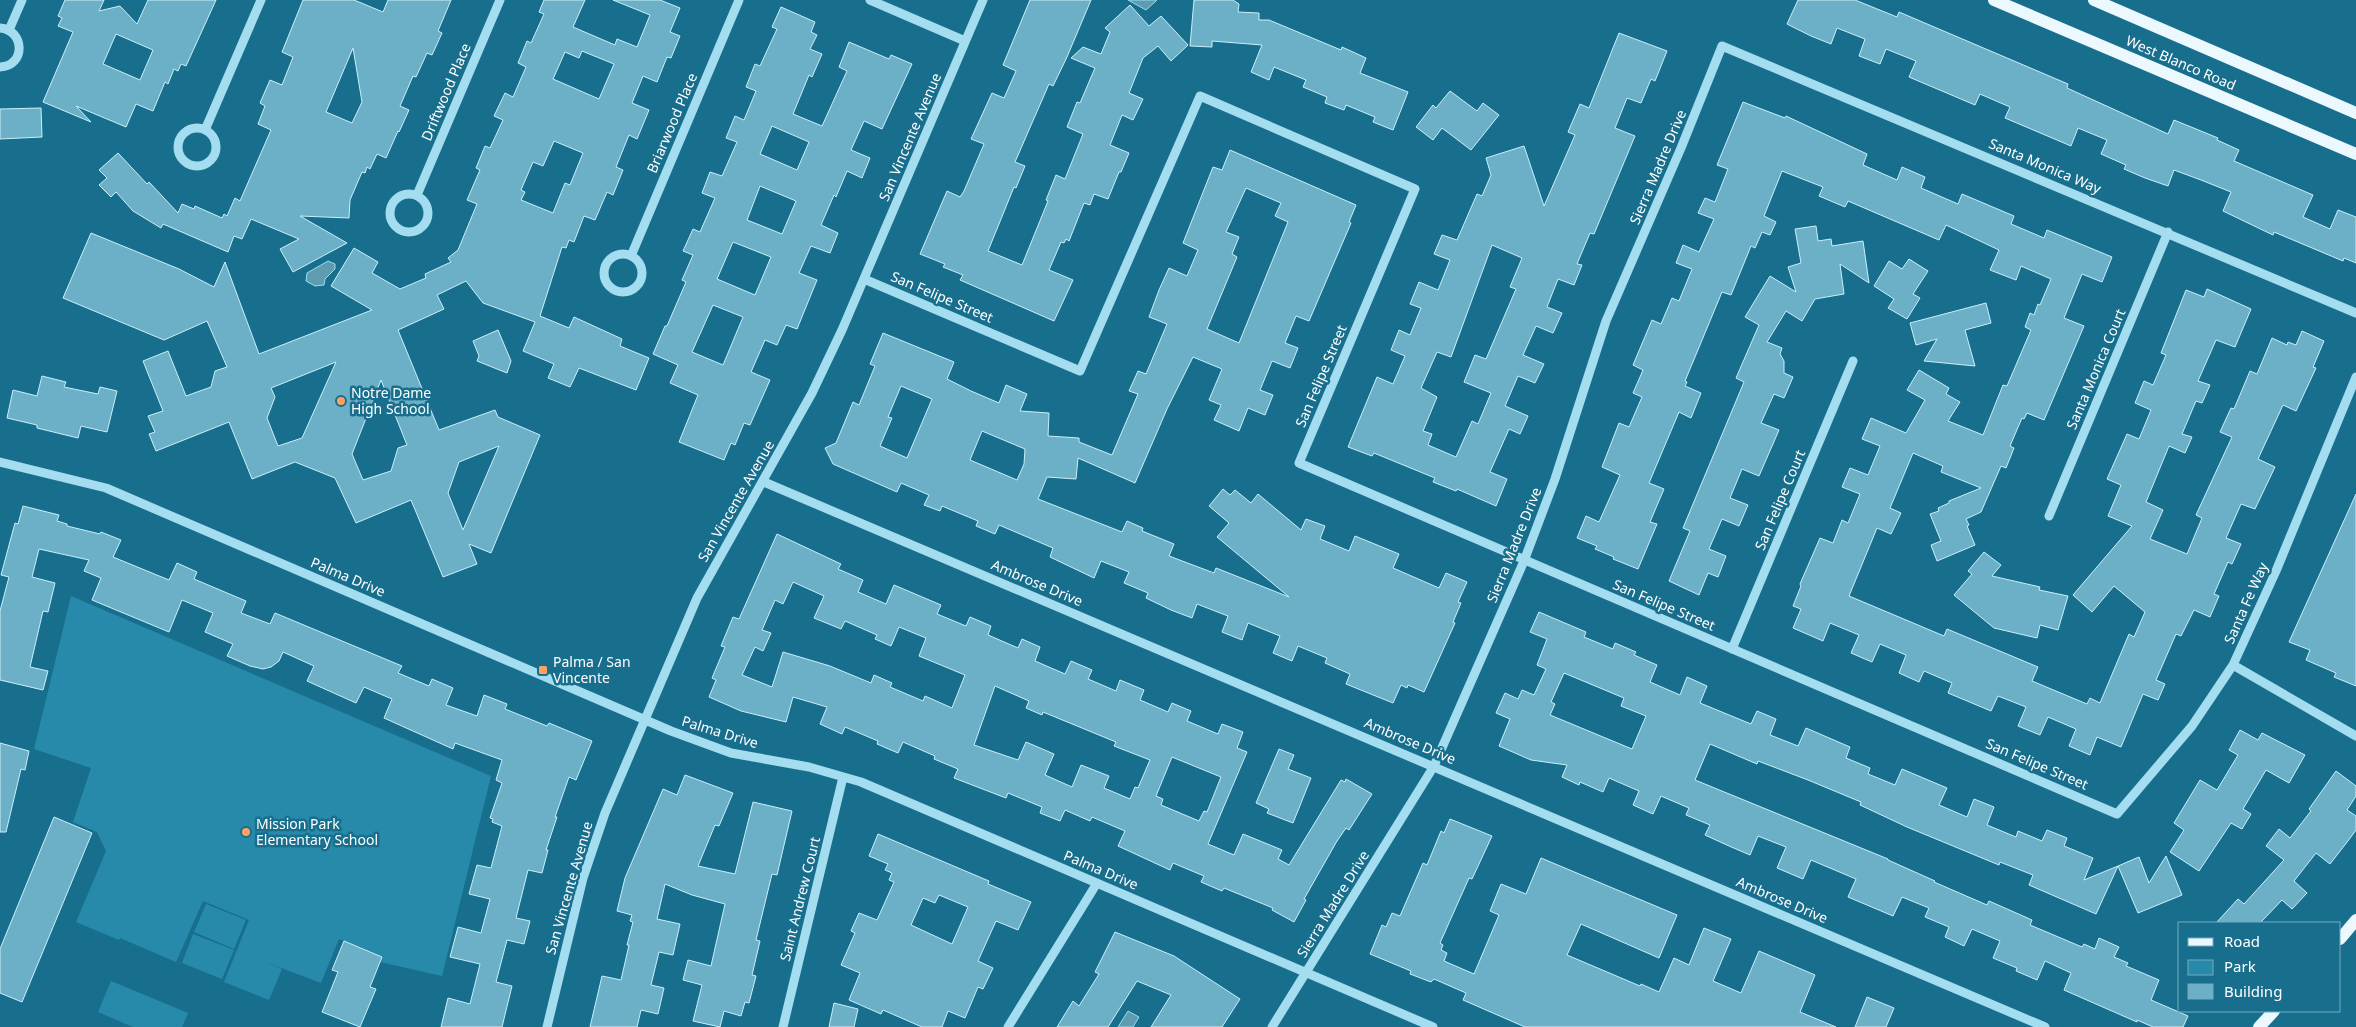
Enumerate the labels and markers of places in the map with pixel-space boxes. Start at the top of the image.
place label: Notre Dame High School [351,383,431,418]
marker: Notre Dame High School [335,395,347,407]
place label: Palma / San Vincente [553,652,631,687]
marker: Palma / San Vincente [537,664,549,676]
place label: Mission Park Elementary School [256,814,378,849]
marker: Mission Park Elementary School [240,826,252,838]

